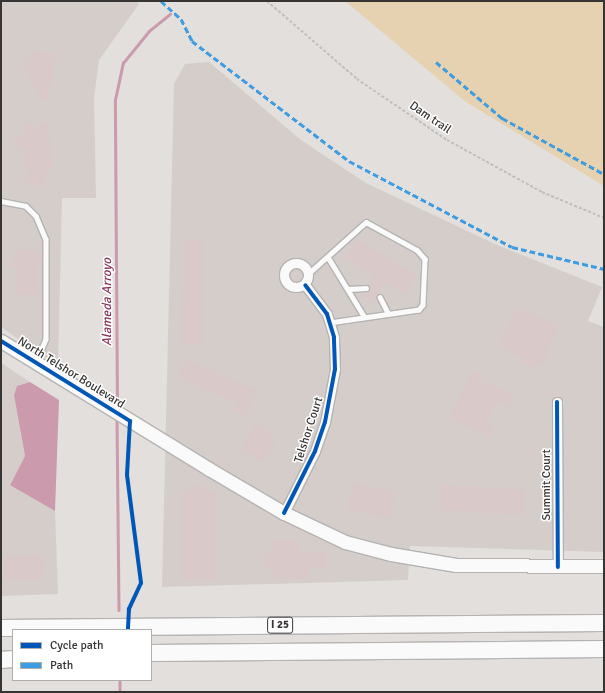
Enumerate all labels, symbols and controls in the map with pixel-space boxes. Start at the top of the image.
street label: Dam trail [406,99,454,137]
water label: Alameda Arroyo [99,258,115,346]
street label: North Telshor Boulevard [15,334,127,412]
street label: Telshor Court [292,395,326,465]
street label: Summit Court [540,449,554,521]
road number: I 25 [267,616,293,634]
legend [12,629,152,681]
text: Cycle path [50,638,103,653]
text: Path [50,658,73,673]

